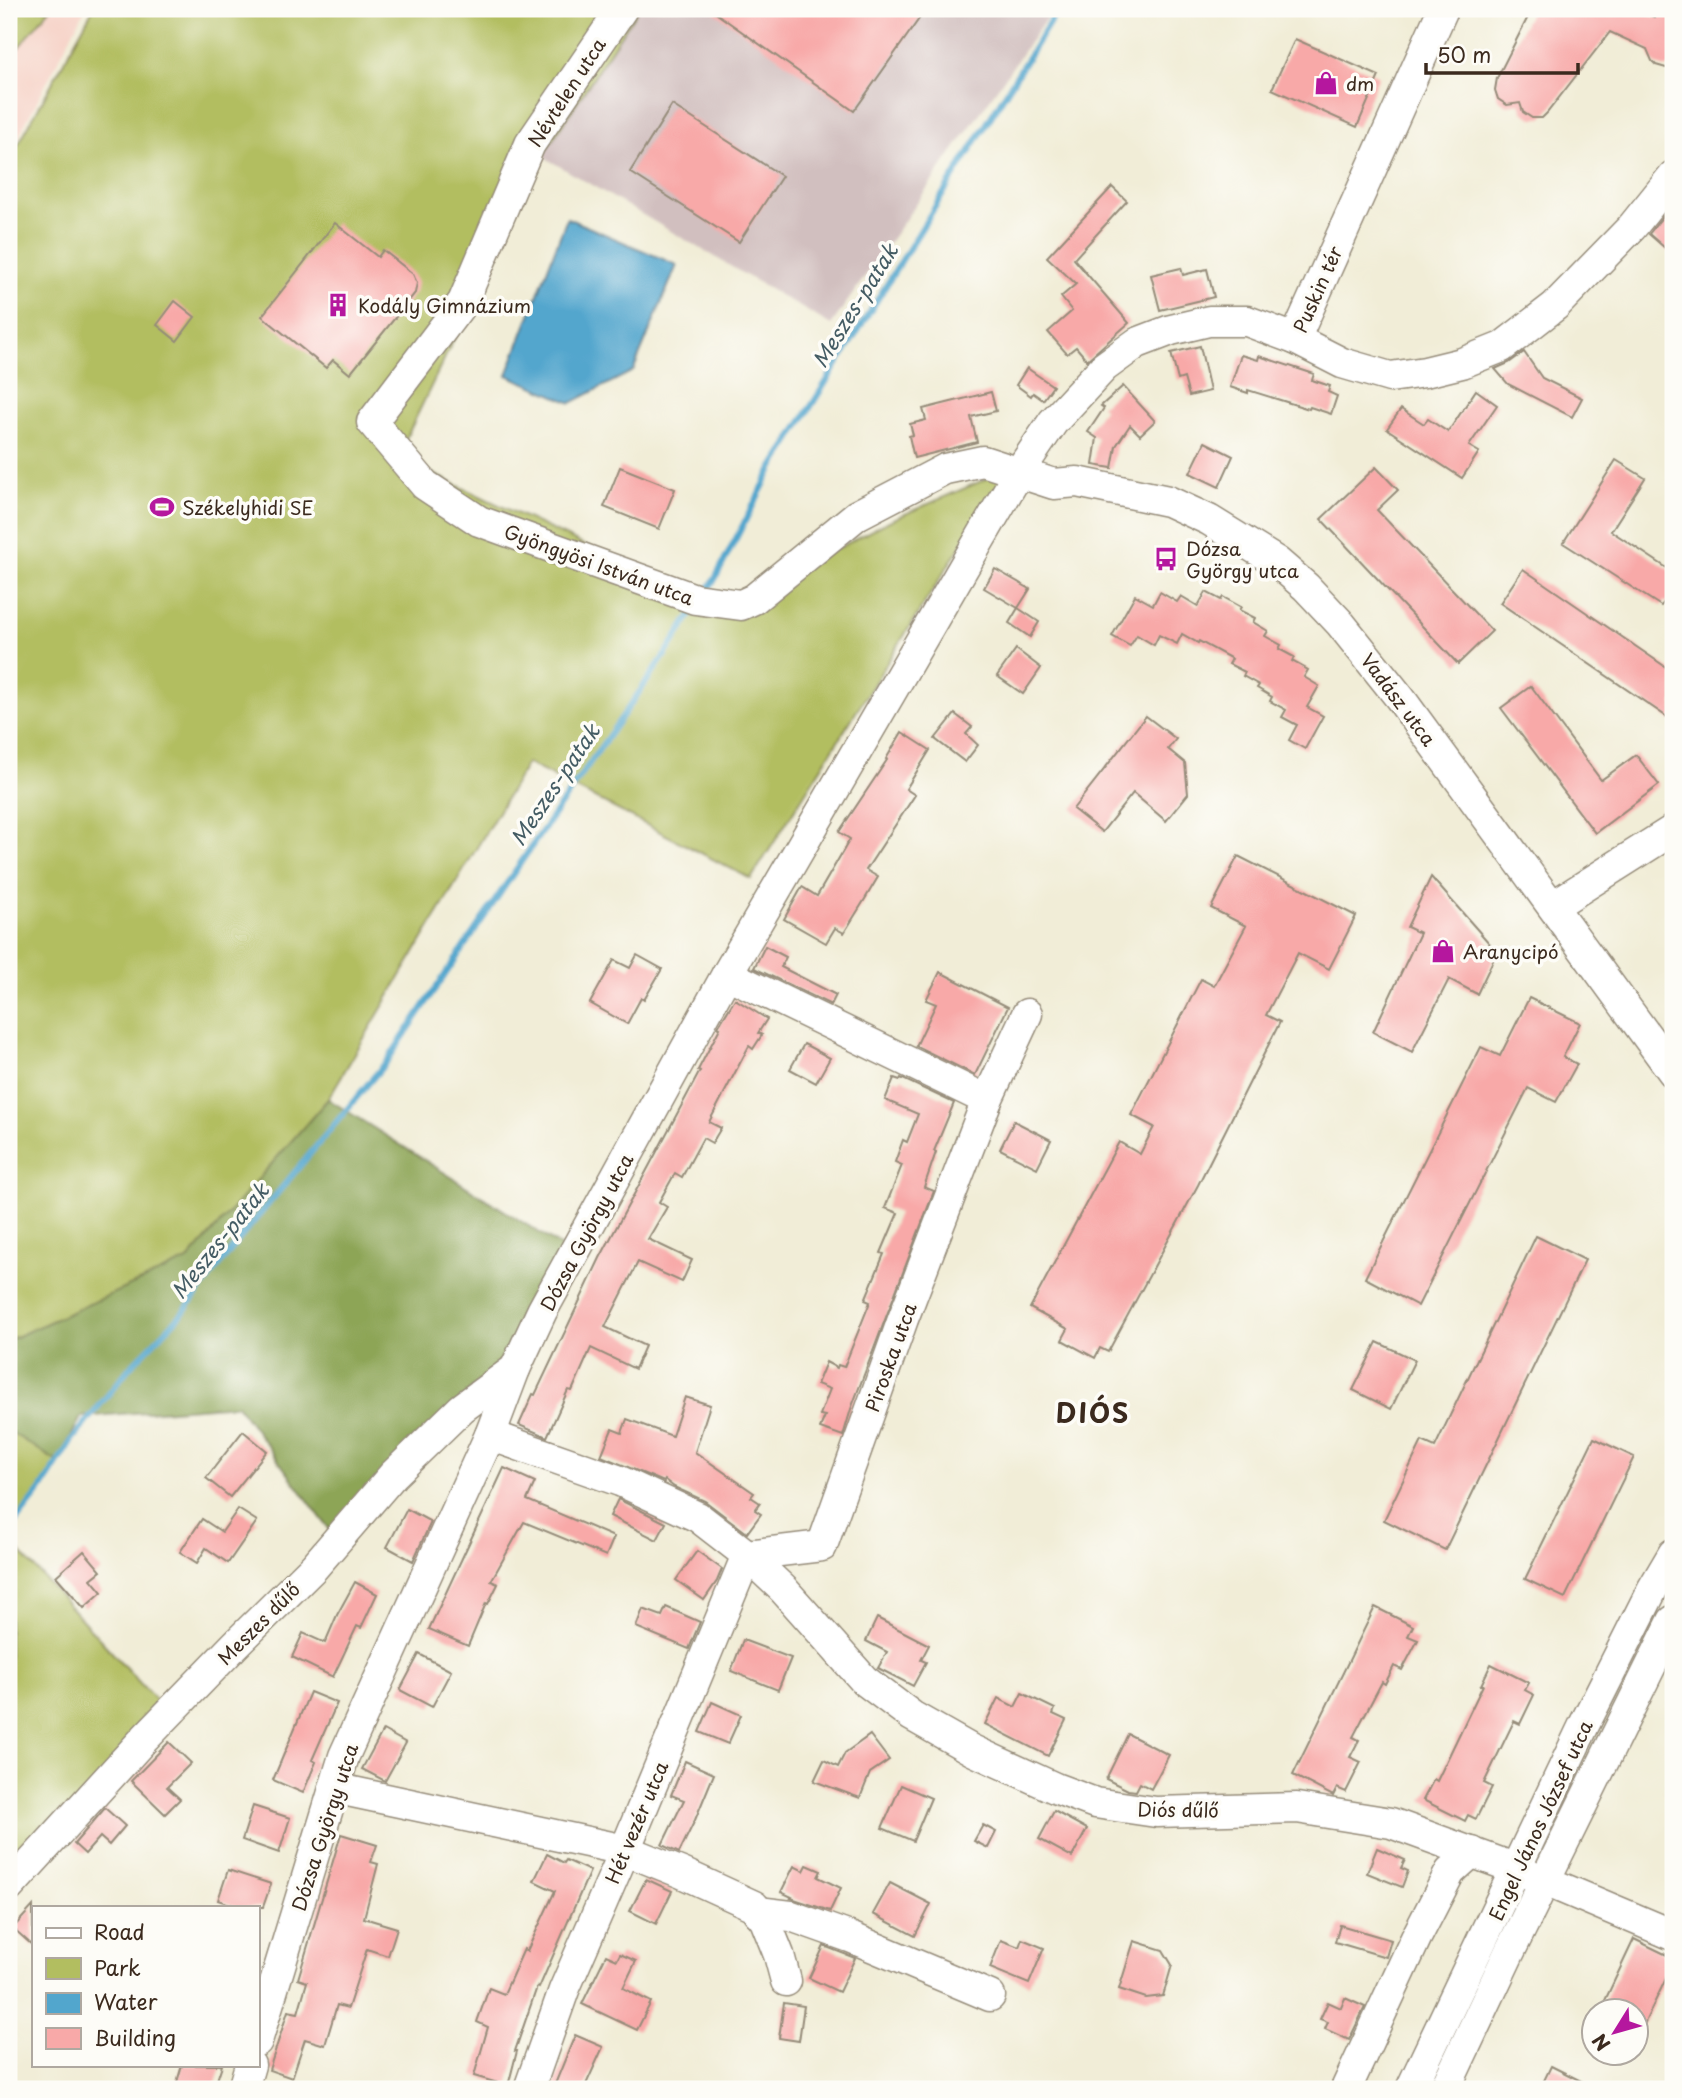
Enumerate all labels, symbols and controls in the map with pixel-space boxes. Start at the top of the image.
street label: Névtelen utca [520,32,612,152]
scale bar [1426,32,1579,76]
text: 50 m [1437,38,1491,70]
shop icon: dm [1312,69,1340,97]
place label: dm [1346,69,1374,97]
water label: Meszes-patak [803,236,906,373]
street label: Puskin tér [1285,241,1349,337]
building icon: Kodály Gimnázium [324,291,352,319]
place label: Kodály Gimnázium [358,291,531,319]
sports icon: Székelyhidi SE [148,493,176,521]
place label: Székelyhidi SE [182,493,314,521]
street label: Gyöngyösi István utca [500,517,698,611]
place label: Dózsa György utca [1186,534,1299,584]
bus stop icon: Dózsa György utca [1152,545,1180,573]
street label: Vadász utca [1355,647,1443,751]
water label: Meszes-patak [501,716,607,851]
shop icon: Aranycipó [1429,937,1457,965]
place label: Aranycipó [1463,937,1558,965]
street label: Dózsa György utca [533,1148,639,1316]
water label: Meszes-patak [162,1174,277,1305]
street label: Piroska utca [857,1298,923,1415]
district label: DIÓS [1056,1393,1130,1432]
street label: Meszes dűlő [210,1575,306,1671]
street label: Engel János József utca [1481,1715,1599,1925]
street label: Dózsa György utca [284,1739,364,1914]
street label: Hét vezér utca [598,1756,674,1888]
street label: Diós dűlő [1137,1794,1219,1824]
legend [32,1906,259,2066]
text: Road [94,1915,145,1947]
text: Park [94,1951,141,1983]
text: Water [94,1985,158,2017]
north arrow [1580,1996,1650,2066]
text: Building [94,2021,176,2053]
text: N [1585,2028,1616,2057]

